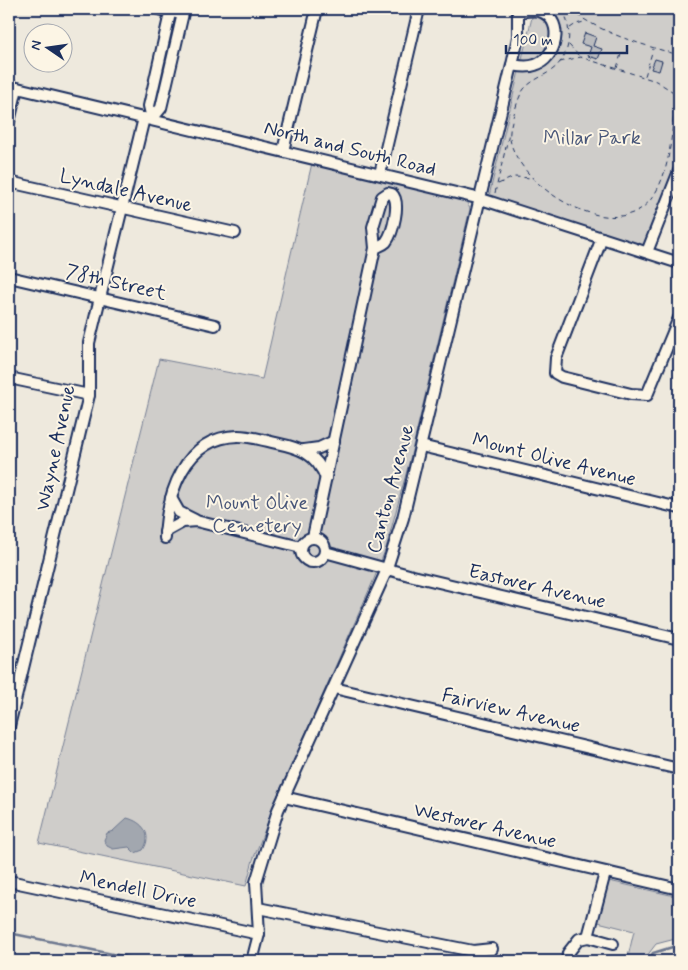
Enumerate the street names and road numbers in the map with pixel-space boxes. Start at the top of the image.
street label: North and South Road [261,115,439,183]
street label: Lyndale Avenue [57,163,195,219]
street label: 78th Street [63,258,169,308]
street label: Wayne Avenue [29,383,83,513]
street label: Canton Avenue [361,421,421,557]
street label: Mount Olive Avenue [469,427,639,493]
street label: Eastover Avenue [466,558,608,616]
street label: Fairview Avenue [439,682,583,740]
street label: Westover Avenue [411,796,559,856]
street label: Mendell Drive [77,864,199,916]

